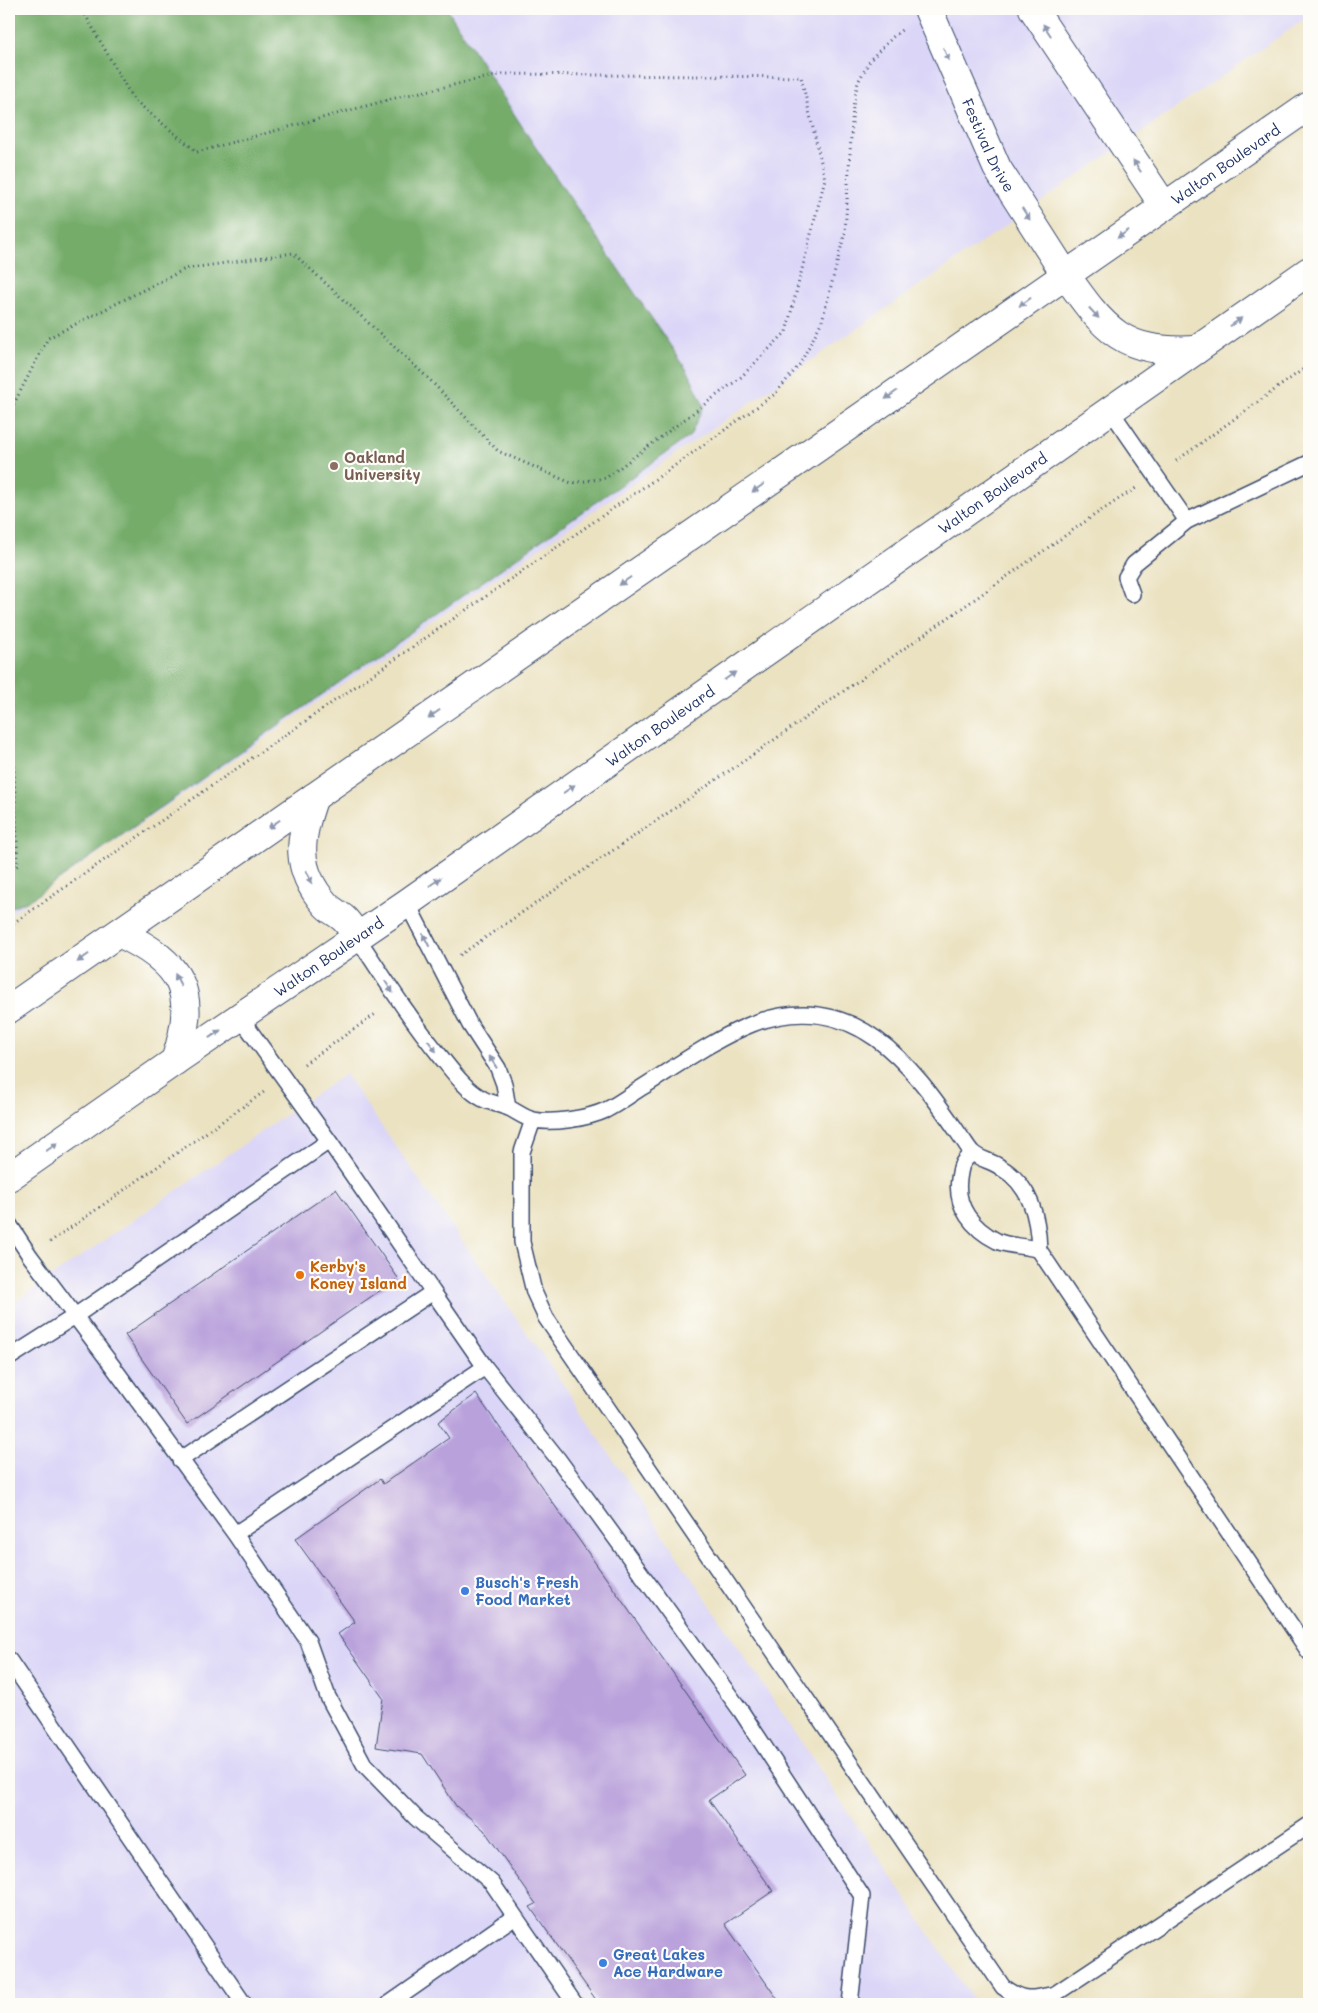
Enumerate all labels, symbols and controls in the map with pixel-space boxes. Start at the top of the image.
one-way arrow [1042,23,1052,37]
one-way arrow [943,47,951,61]
street label: Festival Drive [958,95,1020,196]
street label: Walton Boulevard [1167,119,1284,209]
one-way arrow [1132,159,1141,172]
one-way arrow [1022,208,1031,221]
one-way arrow [1117,229,1130,239]
one-way arrow [1018,297,1032,307]
one-way arrow [1088,307,1100,319]
one-way arrow [1230,317,1243,327]
one-way arrow [885,390,898,400]
place label: Oakland University [344,447,421,484]
street label: Walton Boulevard [934,448,1051,538]
marker: Oakland University [328,460,340,472]
one-way arrow [751,483,765,493]
one-way arrow [618,576,632,586]
one-way arrow [724,671,737,681]
street label: Walton Boulevard [601,681,718,771]
one-way arrow [427,709,440,719]
one-way arrow [562,784,575,794]
one-way arrow [267,819,281,829]
one-way arrow [305,870,313,884]
one-way arrow [429,877,442,887]
street label: Walton Boulevard [269,912,387,1001]
one-way arrow [422,933,430,947]
one-way arrow [76,953,90,962]
one-way arrow [174,973,182,987]
one-way arrow [385,980,394,993]
one-way arrow [208,1029,222,1039]
one-way arrow [427,1039,437,1053]
one-way arrow [489,1055,498,1068]
one-way arrow [45,1142,58,1152]
place label: Kerby's Koney Island [310,1256,407,1293]
marker: Kerby's Koney Island [294,1269,306,1281]
place label: Busch's Fresh Food Market [475,1572,579,1609]
marker: Busch's Fresh Food Market [459,1585,471,1597]
place label: Great Lakes Ace Hardware [613,1944,723,1981]
marker: Great Lakes Ace Hardware [597,1957,609,1969]

